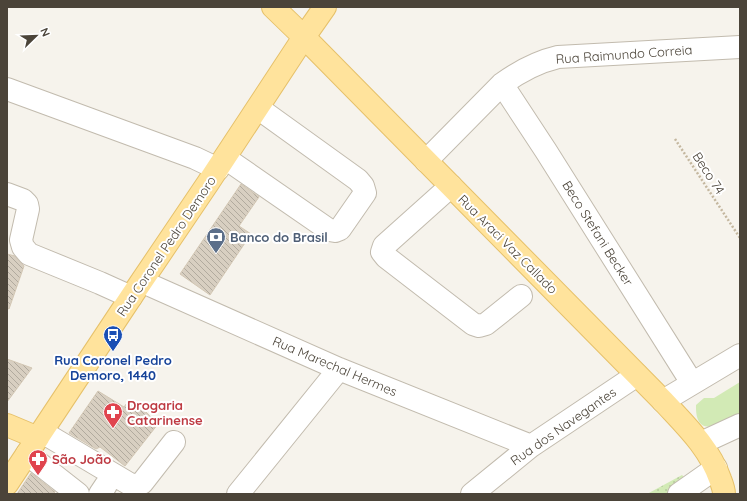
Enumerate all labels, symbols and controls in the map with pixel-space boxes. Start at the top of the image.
north arrow [16,16,56,56]
text: N [37,26,53,39]
street label: Rua Raimundo Correia [555,41,693,67]
street label: Beco 74 [690,149,729,197]
street label: Rua Coronel Pedro Demoro [113,173,219,319]
street label: Beco Stefani Becker [559,178,637,288]
street label: Rua Araci Vaz Callado [455,191,561,297]
bank icon: Banco do Brasil [205,226,227,254]
place label: Banco do Brasil [230,229,328,245]
bus stop icon: Rua Coronel Pedro Demoro, 1440 [102,324,124,352]
street label: Rua Marechal Hermes [270,333,400,399]
place label: Rua Coronel Pedro Demoro, 1440 [54,352,172,383]
street label: Rua dos Navegantes [507,384,619,468]
place label: Drogaria Catarinense [127,397,203,428]
pharmacy icon: Drogaria Catarinense [102,401,124,429]
pharmacy icon: São João [27,448,49,476]
place label: São João [52,451,111,467]

